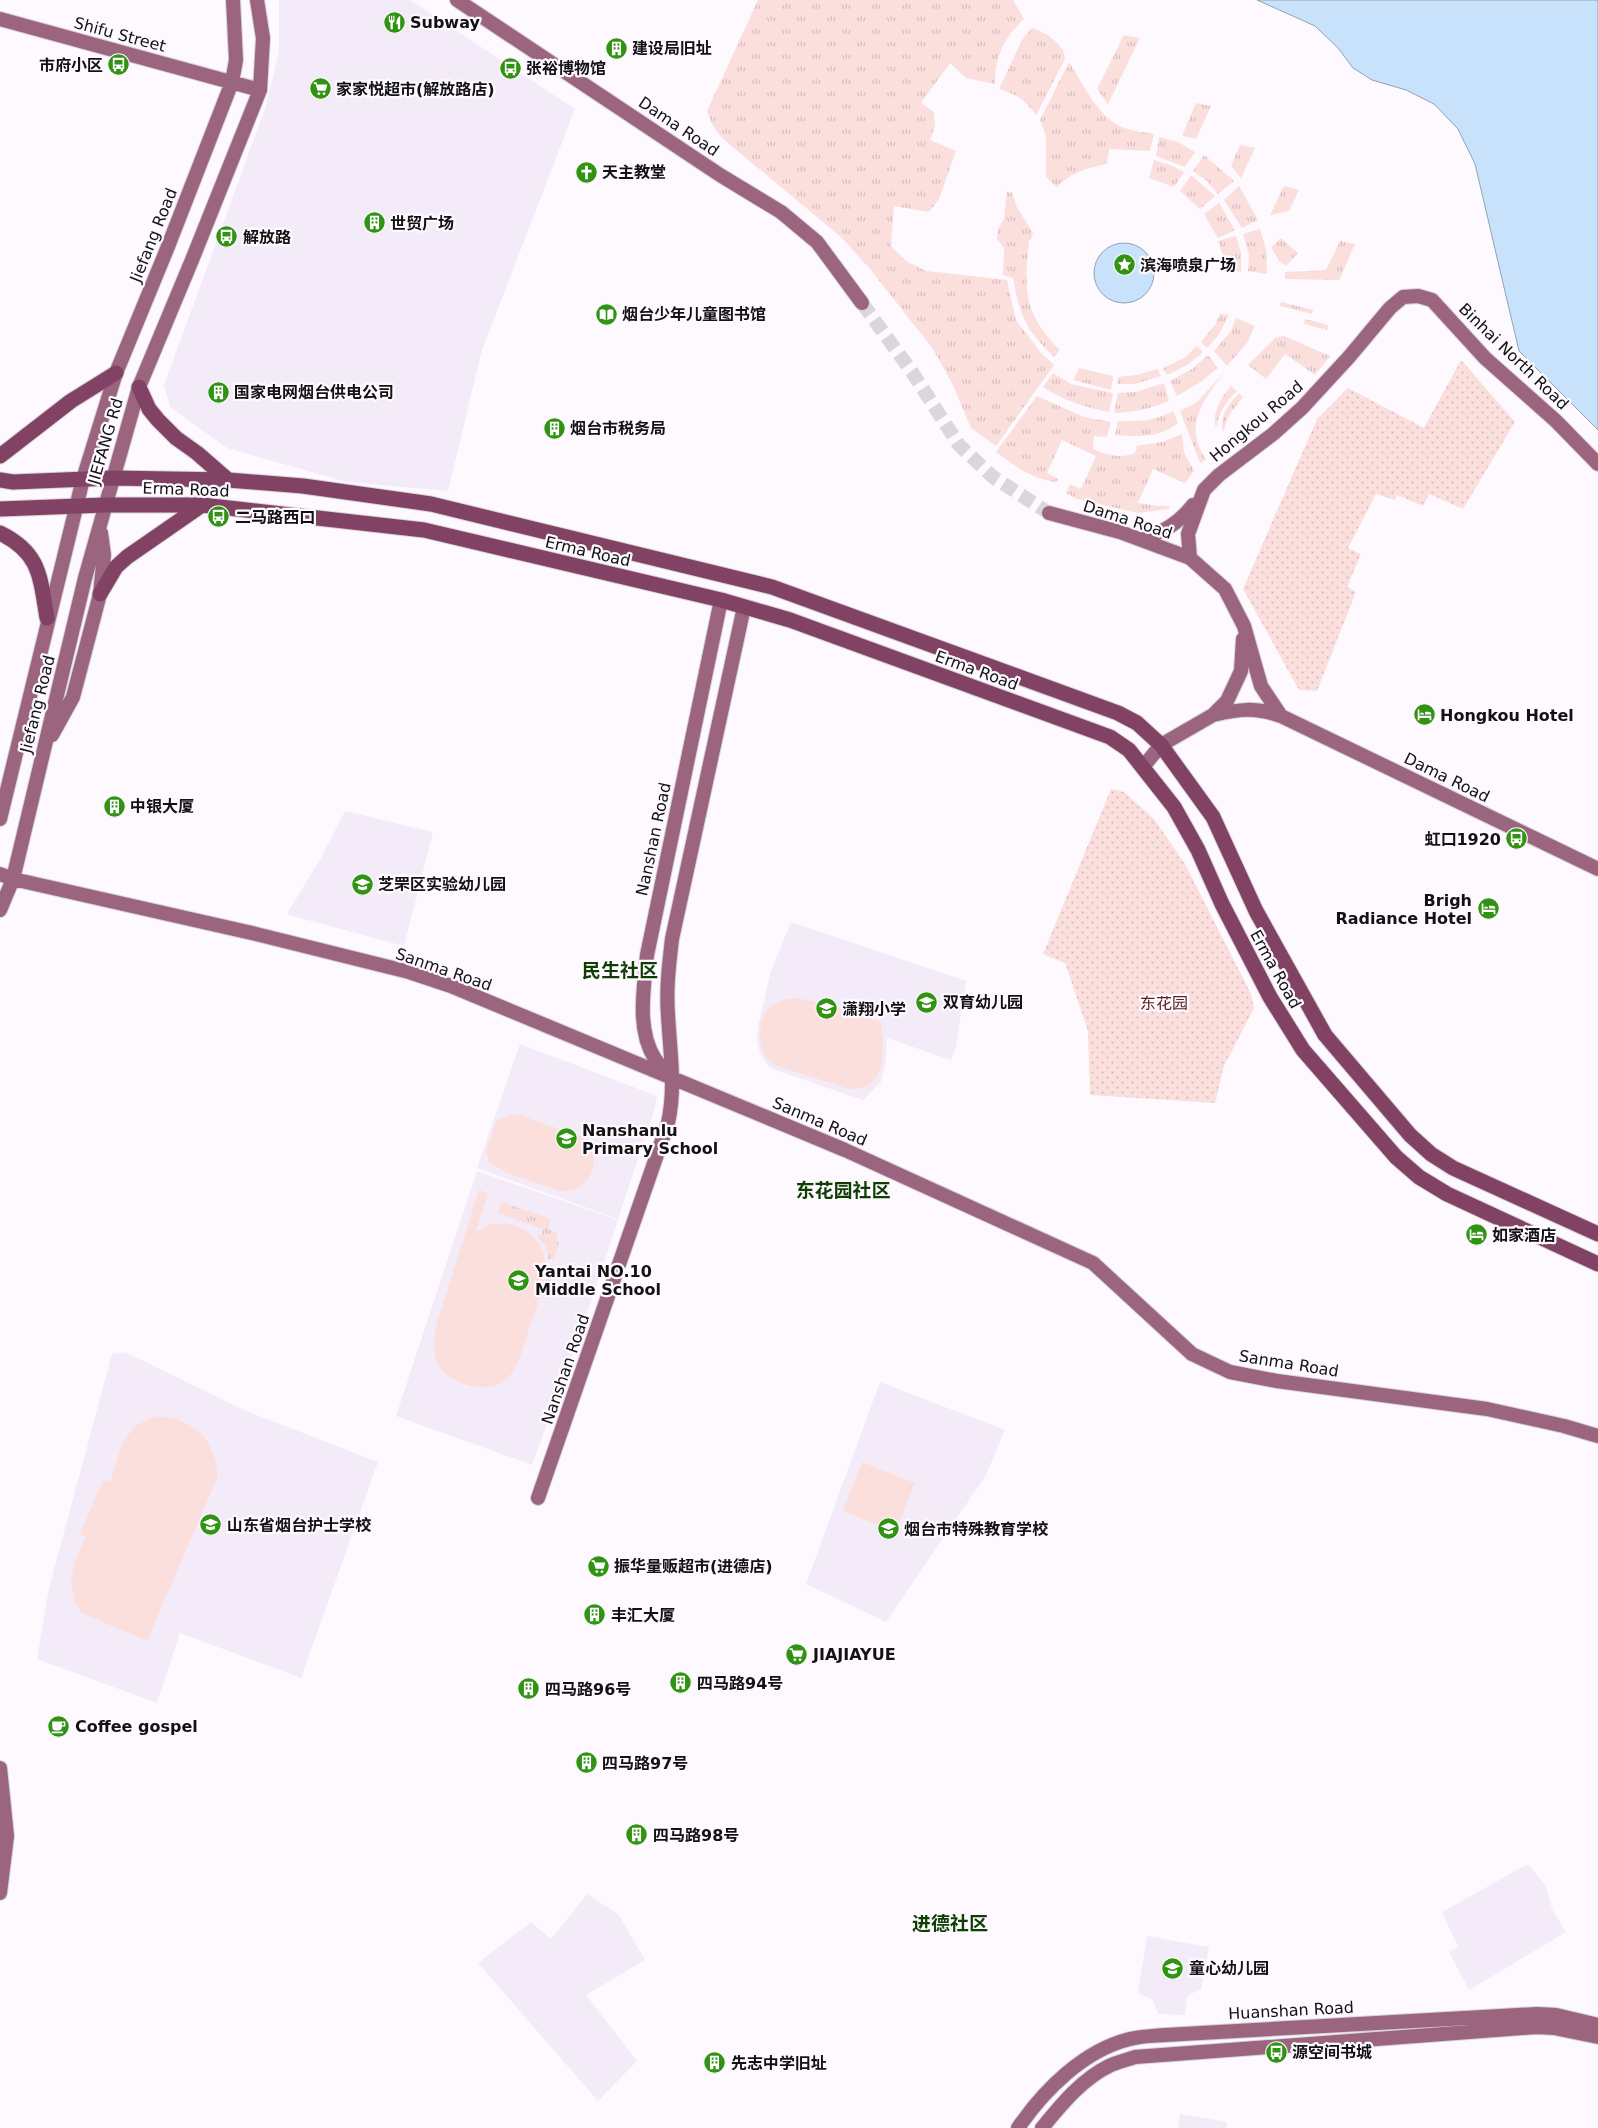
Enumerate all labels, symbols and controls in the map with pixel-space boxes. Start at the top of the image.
restaurant icon: Subway [382,10,406,34]
street label: Shifu Street [72,13,168,56]
place label: Subway [410,13,480,32]
building icon: 建设局旧址 [604,36,628,60]
place label: 建设局旧址 [632,39,712,58]
bus stop icon: 市府小区 [107,53,131,77]
place label: 市府小区 [39,56,103,75]
bus stop icon: 张裕博物馆 [498,56,522,80]
place label: 张裕博物馆 [526,59,606,78]
supermarket icon: 家家悦超市(解放路店) [308,77,332,101]
place label: 家家悦超市(解放路店) [336,80,495,99]
street label: Dama Road [635,93,722,160]
church icon: 天主教堂 [574,160,598,184]
place label: 天主教堂 [602,163,666,182]
street label: Jiefang Road [126,185,181,286]
building icon: 世贸广场 [362,211,386,235]
place label: 世贸广场 [390,214,454,233]
bus stop icon: 解放路 [215,225,239,249]
place label: 解放路 [243,228,291,247]
place icon: 滨海喷泉广场 [1112,253,1136,277]
place label: 滨海喷泉广场 [1140,256,1236,275]
street label: Binhai North Road [1455,299,1572,414]
library icon: 烟台少年儿童图书馆 [594,302,618,326]
place label: 烟台少年儿童图书馆 [622,305,766,324]
street label: Hongkou Road [1206,377,1307,466]
building icon: 国家电网烟台供电公司 [206,380,230,404]
place label: 国家电网烟台供电公司 [234,383,394,402]
street label: JIEFANG Rd [84,396,127,487]
building icon: 烟台市税务局 [542,416,566,440]
place label: 烟台市税务局 [570,419,666,438]
street label: Erma Road [142,478,230,501]
street label: Dama Road [1081,496,1175,543]
bus stop icon: 二马路西口 [207,505,231,529]
place label: 二马路西口 [235,508,315,527]
street label: Erma Road [543,532,632,571]
street label: Erma Road [933,647,1021,694]
street label: Jiefang Road [16,653,59,756]
hotel icon: Hongkou Hotel [1412,703,1436,727]
place label: Hongkou Hotel [1440,706,1574,725]
street label: Dama Road [1401,749,1493,806]
street label: Nanshan Road [632,781,675,898]
building icon: 中银大厦 [102,794,126,818]
place label: 中银大厦 [130,797,194,816]
bus stop icon: 虹口1920 [1505,827,1529,851]
place label: 虹口1920 [1424,830,1501,849]
school or university icon: 芝罘区实验幼儿园 [350,872,374,896]
place label: 芝罘区实验幼儿园 [378,875,506,894]
place label: Brigh Radiance Hotel [1335,891,1472,928]
hotel icon: Brigh Radiance Hotel [1476,897,1500,921]
street label: Erma Road [1246,927,1305,1012]
street label: Sanma Road [393,944,495,995]
district label: 民生社区 [582,959,658,981]
school or university icon: 双育幼儿园 [915,990,939,1014]
place label: 双育幼儿园 [943,993,1023,1012]
park label: 东花园 [1140,994,1188,1013]
school or university icon: 潇翔小学 [814,997,838,1021]
place label: 潇翔小学 [842,1000,906,1019]
street label: Sanma Road [770,1093,870,1150]
place label: Nanshanlu Primary School [582,1121,718,1158]
school or university icon: Nanshanlu Primary School [554,1127,578,1151]
district label: 东花园社区 [795,1179,891,1201]
hotel icon: 如家酒店 [1464,1223,1488,1247]
place label: 如家酒店 [1492,1226,1556,1245]
place label: Yantai NO.10 Middle School [534,1262,661,1299]
school or university icon: Yantai NO.10 Middle School [507,1268,531,1292]
street label: Nanshan Road [538,1311,593,1427]
street label: Sanma Road [1238,1346,1340,1381]
school or university icon: 山东省烟台护士学校 [199,1513,223,1537]
place label: 山东省烟台护士学校 [227,1516,372,1535]
school or university icon: 烟台市特殊教育学校 [876,1517,900,1541]
place label: 烟台市特殊教育学校 [904,1520,1049,1539]
supermarket icon: 振华量贩超市(进德店) [586,1554,610,1578]
place label: 振华量贩超市(进德店) [614,1557,773,1576]
building icon: 丰汇大厦 [583,1603,607,1627]
place label: 丰汇大厦 [611,1606,675,1625]
supermarket icon: JIAJIAYUE [785,1642,809,1666]
place label: JIAJIAYUE [812,1645,896,1664]
building icon: 四马路94号 [669,1671,693,1695]
place label: 四马路94号 [697,1674,783,1693]
building icon: 四马路96号 [517,1677,541,1701]
place label: 四马路96号 [545,1680,631,1699]
cafe icon: Coffee gospel [47,1714,71,1738]
place label: Coffee gospel [75,1717,198,1736]
building icon: 四马路97号 [574,1751,598,1775]
place label: 四马路97号 [602,1754,688,1773]
building icon: 四马路98号 [625,1823,649,1847]
place label: 四马路98号 [653,1826,739,1845]
district label: 进德社区 [912,1912,988,1934]
school or university icon: 童心幼儿园 [1161,1956,1185,1980]
place label: 童心幼儿园 [1189,1959,1269,1978]
street label: Huanshan Road [1228,1998,1354,2023]
bus stop icon: 源空间书城 [1264,2040,1288,2064]
place label: 源空间书城 [1292,2043,1372,2062]
building icon: 先志中学旧址 [703,2051,727,2075]
place label: 先志中学旧址 [731,2054,827,2073]

